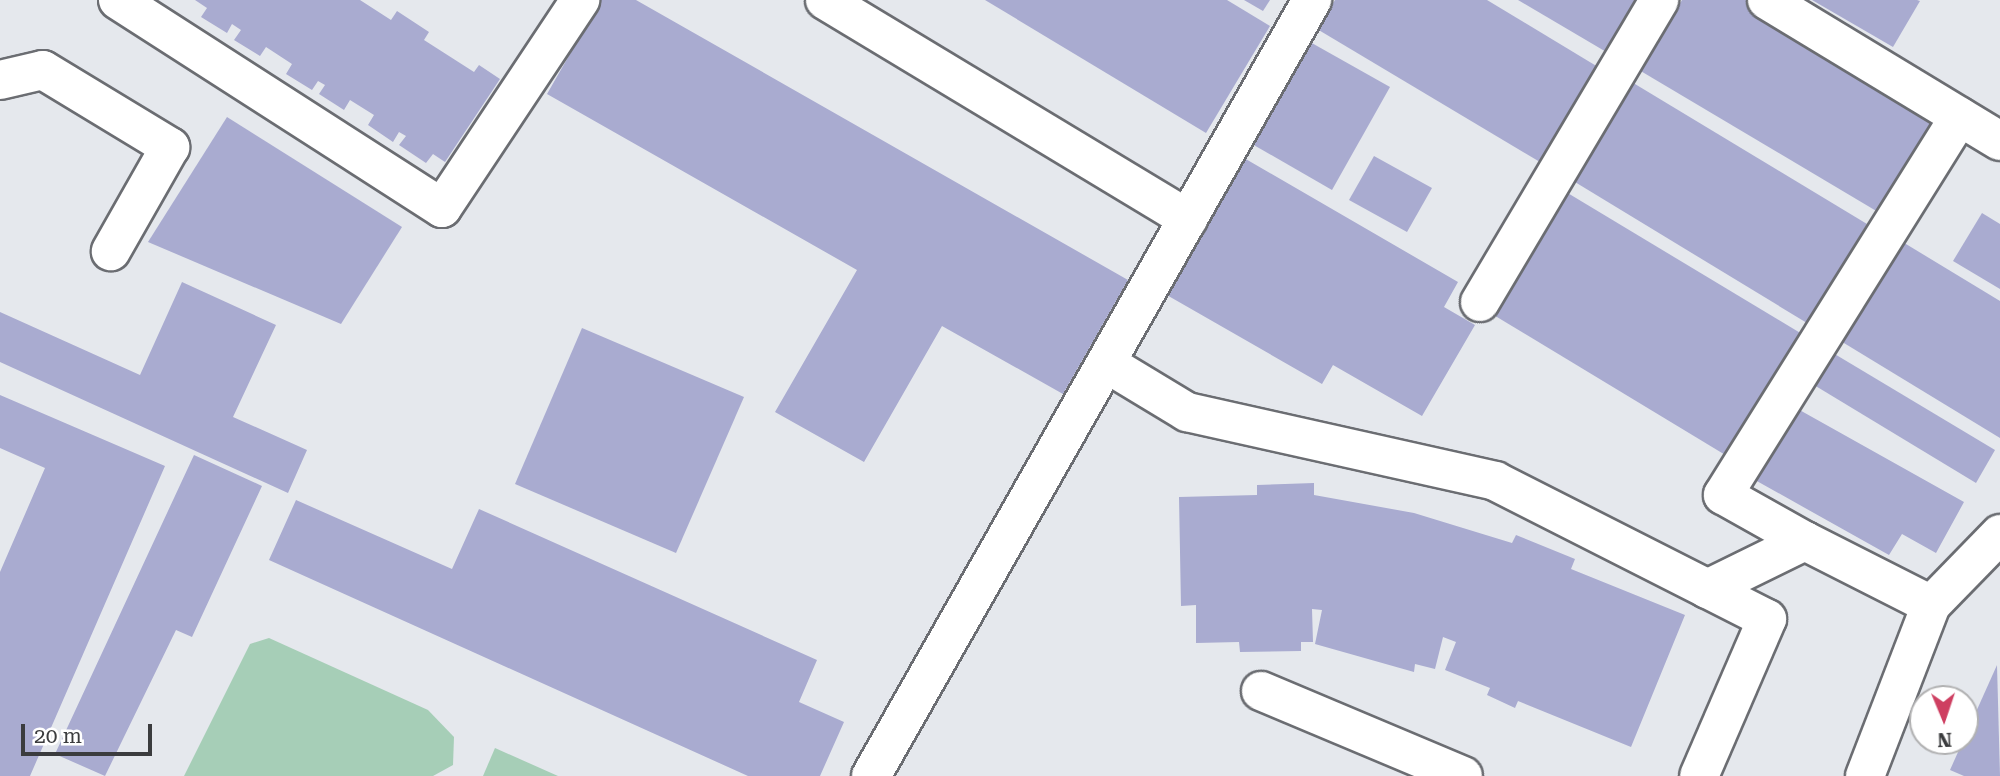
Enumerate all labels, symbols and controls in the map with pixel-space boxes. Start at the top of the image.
north arrow [1909,685,1979,755]
scale bar [24,710,156,754]
text: 20 m [34,724,82,748]
text: N [1937,728,1952,751]

